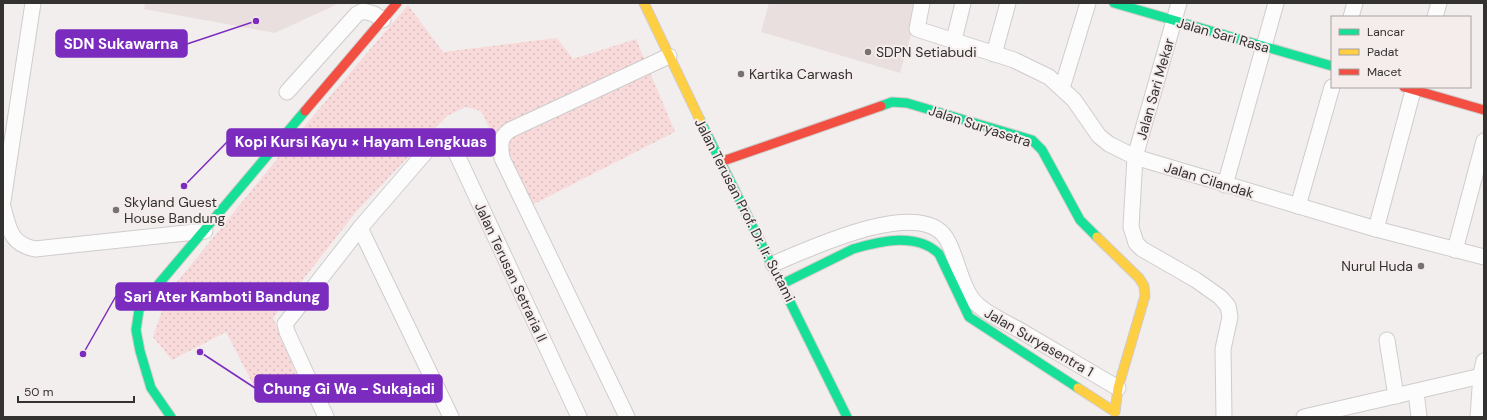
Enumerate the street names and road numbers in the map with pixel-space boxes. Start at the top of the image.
street label: Jalan Sari Rasa [1175,13,1271,57]
street label: Jalan Sari Mekar [1132,36,1178,142]
street label: Jalan Suryasetra [927,101,1033,151]
street label: Jalan Terusan Prof. Dr. Ir. Sutami [691,115,799,305]
street label: Jalan Cilandak [1162,158,1256,202]
street label: Jalan Terusan Setraria II [471,199,551,345]
street label: Jalan Suryasentra 1 [981,304,1097,380]

